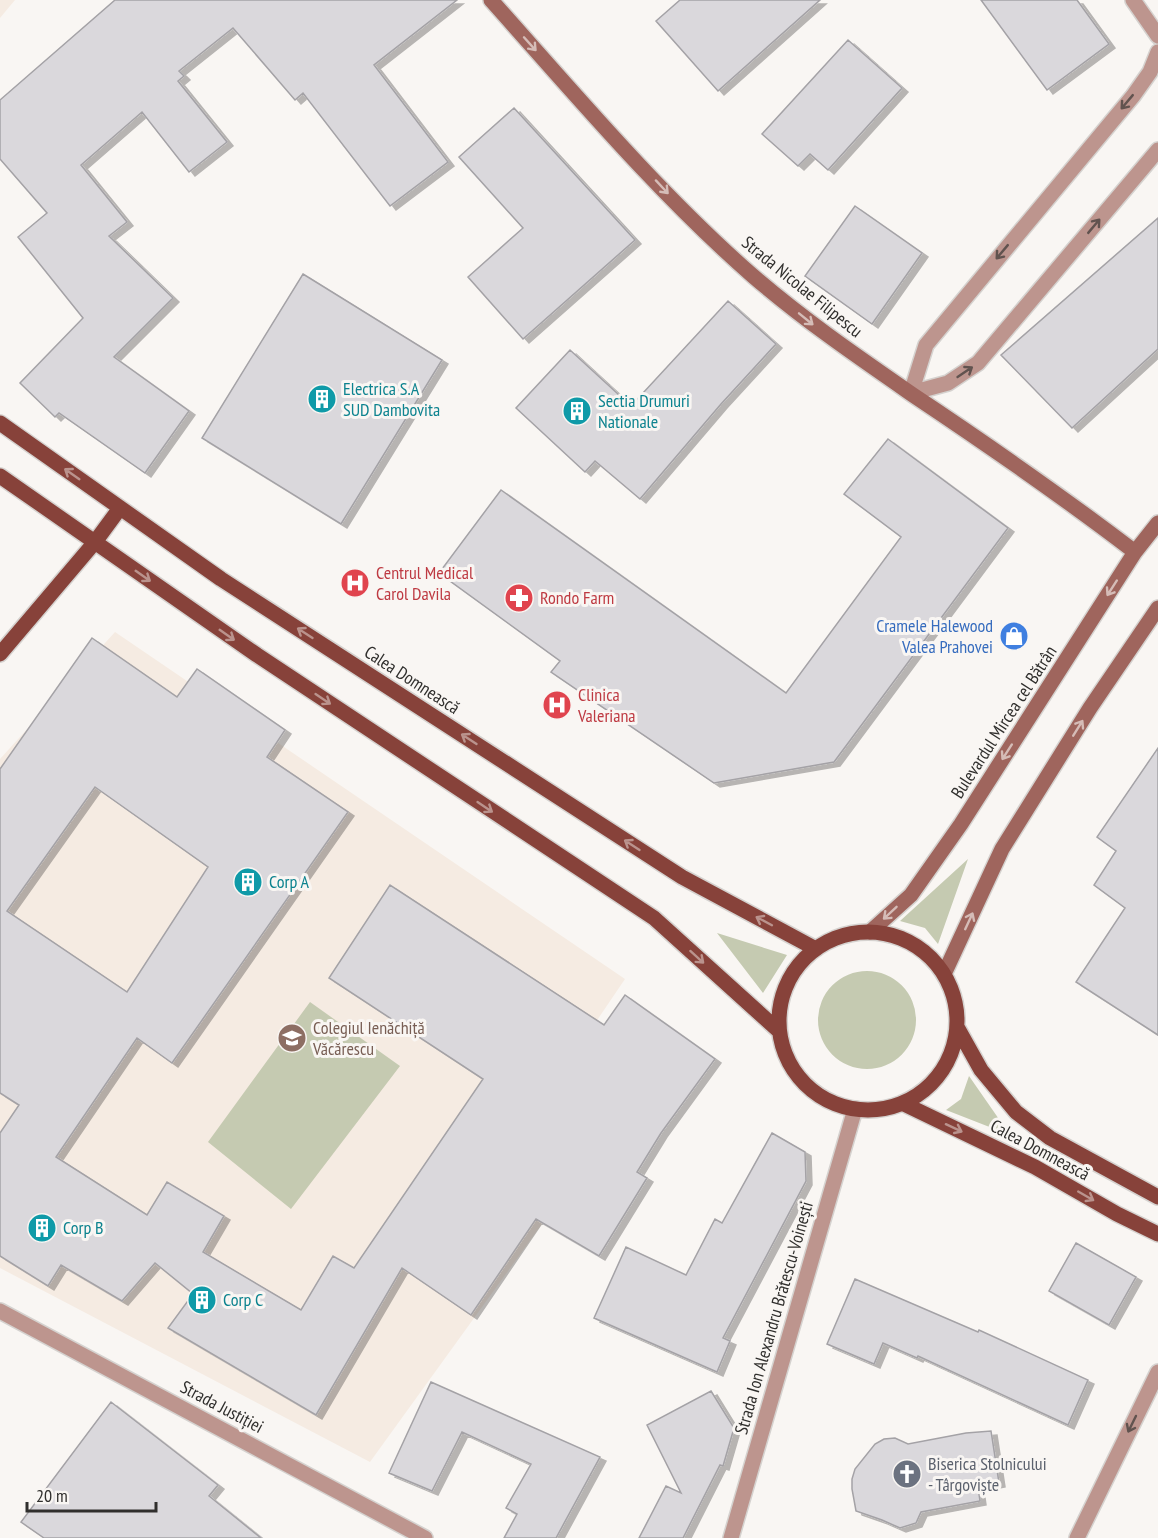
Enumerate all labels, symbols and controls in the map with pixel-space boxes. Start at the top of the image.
one-way arrow [523,36,537,51]
one-way arrow [1121,94,1134,110]
one-way arrow [655,180,669,195]
one-way arrow [1087,219,1101,234]
street label: Strada Nicolae Filipescu [737,231,867,342]
one-way arrow [996,243,1009,259]
one-way arrow [797,312,813,325]
one-way arrow [956,366,973,378]
place label: Electrica S.A SUD Dambovita [343,377,440,421]
building icon: Electrica S.A SUD Dambovita [306,383,338,415]
place label: Sectia Drumuri Nationale [598,389,690,433]
building icon: Sectia Drumuri Nationale [561,395,593,427]
one-way arrow [65,468,81,480]
place label: Centrul Medical Carol Davila [376,561,474,605]
hospital icon: Centrul Medical Carol Davila [339,567,371,599]
one-way arrow [135,569,151,582]
one-way arrow [1106,579,1118,596]
pharmacy icon: Rondo Farm [503,582,535,614]
place label: Rondo Farm [540,586,614,609]
place label: Cramele Halewood Valea Prahovei [876,614,993,658]
shop icon: Cramele Halewood Valea Prahovei [998,620,1030,652]
one-way arrow [297,627,314,639]
one-way arrow [219,629,235,641]
street label: Calea Domnească [360,640,464,719]
street label: Bulevardul Mircea cel Bătrân [946,641,1062,802]
place label: Clinica Valeriana [577,683,636,727]
hospital icon: Clinica Valeriana [541,689,573,721]
one-way arrow [314,693,331,705]
one-way arrow [1072,720,1084,737]
one-way arrow [461,733,477,745]
one-way arrow [1001,743,1013,760]
one-way arrow [477,801,493,813]
one-way arrow [625,839,641,851]
building icon: Corp A [232,866,264,898]
place label: Corp A [269,870,310,893]
one-way arrow [883,906,898,920]
one-way arrow [963,913,975,931]
one-way arrow [756,915,774,926]
one-way arrow [690,950,705,964]
place label: Colegiul Ienăchiță Văcărescu [312,1016,425,1060]
school or university icon: Colegiul Ienăchiță Văcărescu [276,1022,308,1054]
street label: Calea Domnească [987,1114,1094,1185]
one-way arrow [945,1123,963,1135]
one-way arrow [1077,1190,1094,1202]
street label: Strada Ion Alexandru Brătescu-Voinești [729,1199,818,1437]
building icon: Corp B [26,1212,58,1244]
place label: Corp B [63,1216,104,1239]
building icon: Corp C [186,1284,218,1316]
place label: Corp C [223,1288,263,1311]
street label: Strada Justiției [177,1375,268,1438]
one-way arrow [1126,1415,1138,1433]
place label: Biserica Stolnicului - Târgoviște [928,1452,1047,1496]
church icon: Biserica Stolnicului - Târgoviște [891,1458,923,1490]
scale bar [27,1475,156,1513]
text: 20 m [36,1484,68,1507]

